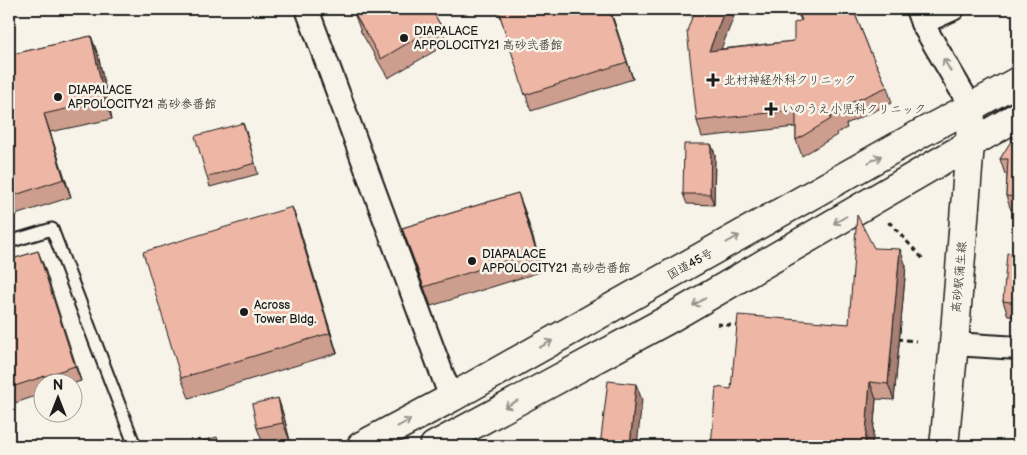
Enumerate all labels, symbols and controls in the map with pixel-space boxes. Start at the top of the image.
place label: DIAPALACE APPOLOCITY21 高砂弐番館 [414,24,562,53]
marker: DIAPALACE APPOLOCITY21 高砂弐番館 [398,32,410,44]
one-way arrow [941,59,951,73]
marker: 北村神経外科クリニック [706,73,720,87]
place label: 北村神経外科クリニック [724,73,856,88]
place label: DIAPALACE APPOLOCITY21 高砂参番館 [68,83,216,112]
marker: DIAPALACE APPOLOCITY21 高砂参番館 [52,91,64,103]
marker: いのうえ小児科クリニック [764,102,778,116]
place label: いのうえ小児科クリニック [782,102,926,117]
one-way arrow [867,154,882,163]
one-way arrow [832,215,847,225]
one-way arrow [726,234,741,244]
street label: 高砂駅蒲生線 [949,241,970,314]
street label: 国道45号 [665,246,716,283]
place label: DIAPALACE APPOLOCITY21 高砂壱番館 [482,247,630,276]
marker: DIAPALACE APPOLOCITY21 高砂壱番館 [466,255,478,267]
one-way arrow [693,297,707,307]
place label: Across Tower Bldg. [254,298,316,327]
marker: Across Tower Bldg. [238,306,250,318]
one-way arrow [538,339,553,349]
north arrow [32,372,82,422]
text: N [53,377,63,394]
one-way arrow [504,400,518,410]
one-way arrow [396,418,411,427]

